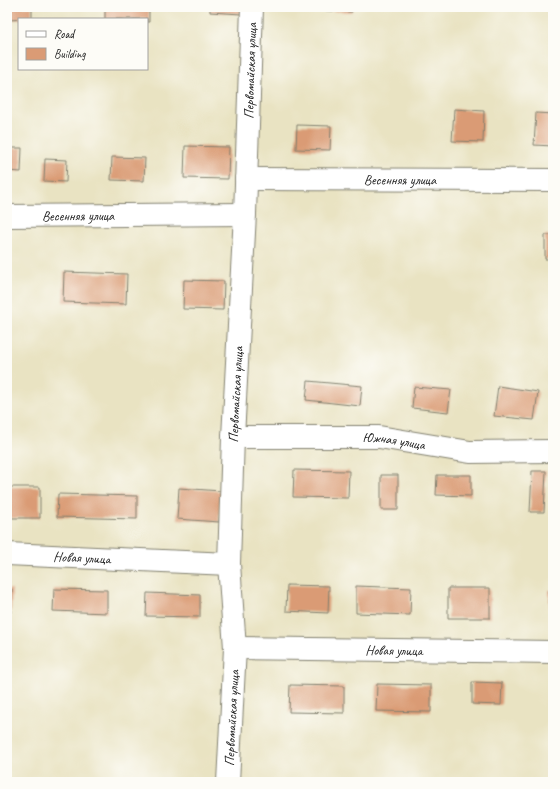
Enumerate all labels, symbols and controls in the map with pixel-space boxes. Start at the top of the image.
legend [18,18,148,70]
street label: Первомайская улица [240,21,260,119]
text: Road [54,26,76,42]
text: Building [54,46,86,62]
street label: Весенняя улица [364,171,437,188]
street label: Весенняя улица [42,207,115,224]
street label: Первомайская улица [224,345,246,443]
street label: Южная улица [363,429,428,453]
street label: Новая улица [53,548,112,567]
street label: Новая улица [365,641,424,659]
street label: Первомайская улица [220,668,242,767]

